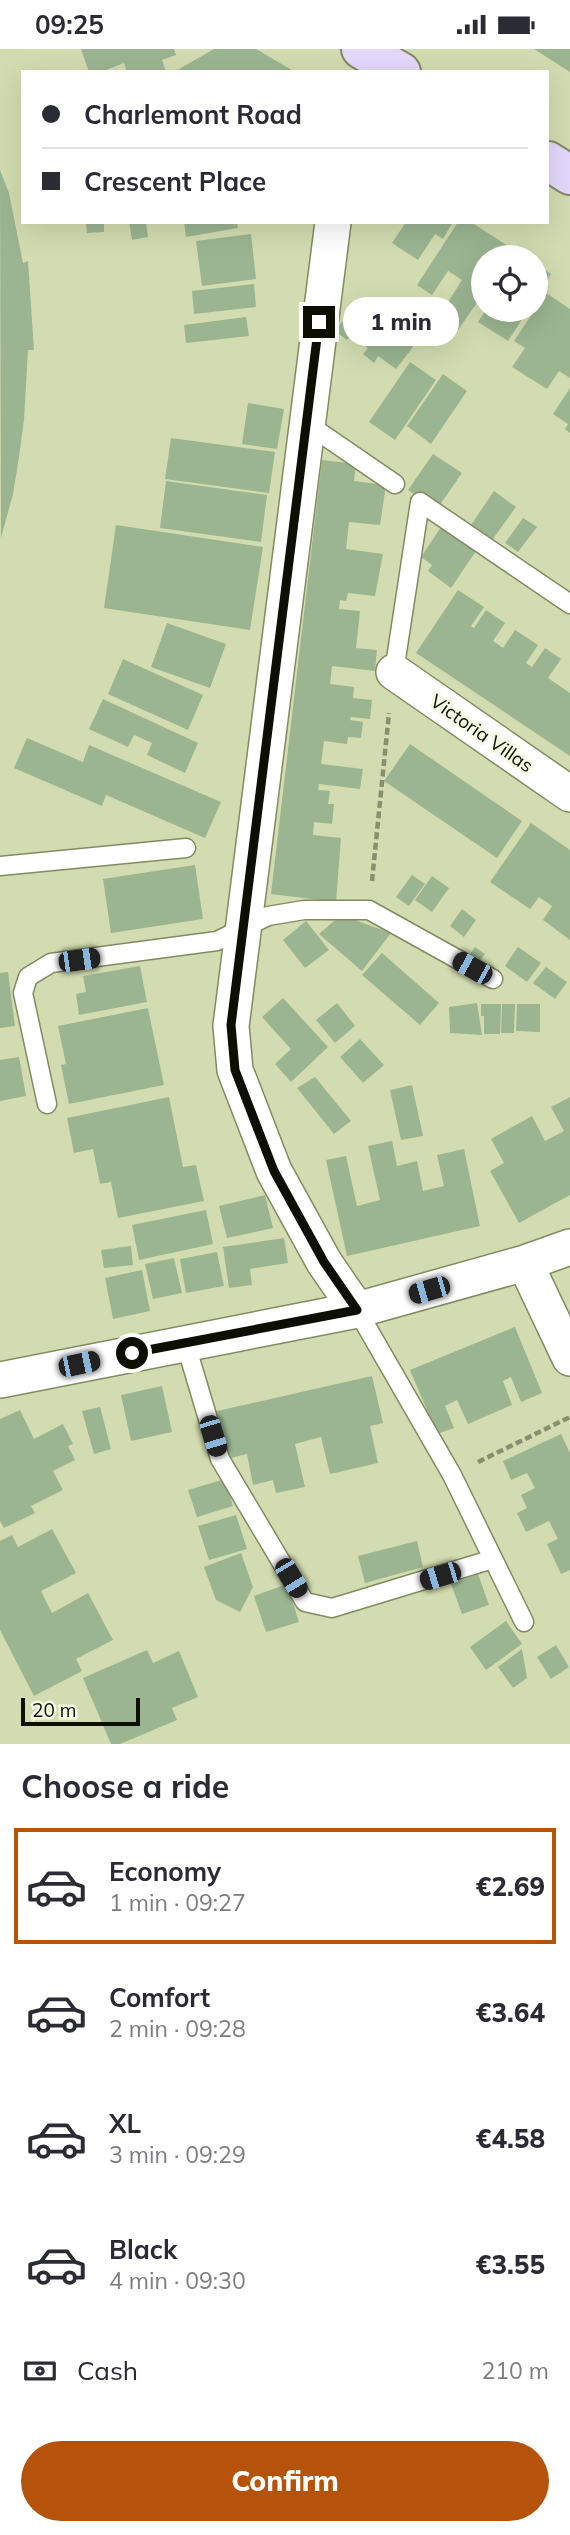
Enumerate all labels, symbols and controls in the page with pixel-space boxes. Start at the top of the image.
text: 09:25 [35,8,104,41]
text: Charlemont Road [84,98,302,131]
text: Crescent Place [84,165,266,198]
map controls [471,245,548,322]
button: locate [471,245,548,322]
callout: 1 min [344,297,459,347]
route end [303,306,335,338]
text: 1 min [370,307,432,336]
street label: Victoria Villas [426,689,538,777]
car [57,947,102,973]
car [449,949,496,987]
car [406,1274,453,1306]
route start [116,1337,148,1369]
car [57,1349,102,1379]
car [197,1413,230,1459]
car [272,1555,311,1601]
car [417,1560,464,1592]
scale bar [21,1695,140,1727]
text: 20 m [32,1698,76,1722]
text: Choose a ride [21,1766,229,1806]
icon: car [25,1855,88,1918]
text: Economy [109,1855,221,1888]
text: €2.69 [476,1870,545,1903]
text: 1 min · 09:27 [109,1888,246,1917]
icon: car [25,1981,88,2044]
text: Comfort [109,1981,210,2014]
text: €3.64 [476,1996,545,2029]
text: 2 min · 09:28 [109,2014,246,2043]
icon: car [25,2107,88,2170]
text: XL [109,2107,141,2140]
text: €4.58 [476,2122,545,2155]
text: 3 min · 09:29 [109,2140,246,2169]
icon: car [25,2233,88,2296]
text: Black [109,2233,177,2266]
text: €3.55 [476,2248,545,2281]
text: 4 min · 09:30 [109,2266,246,2295]
icon: cash [21,2352,59,2390]
text: Cash [77,2354,138,2387]
text: 210 m [481,2356,549,2385]
button: Confirm [21,2441,549,2521]

